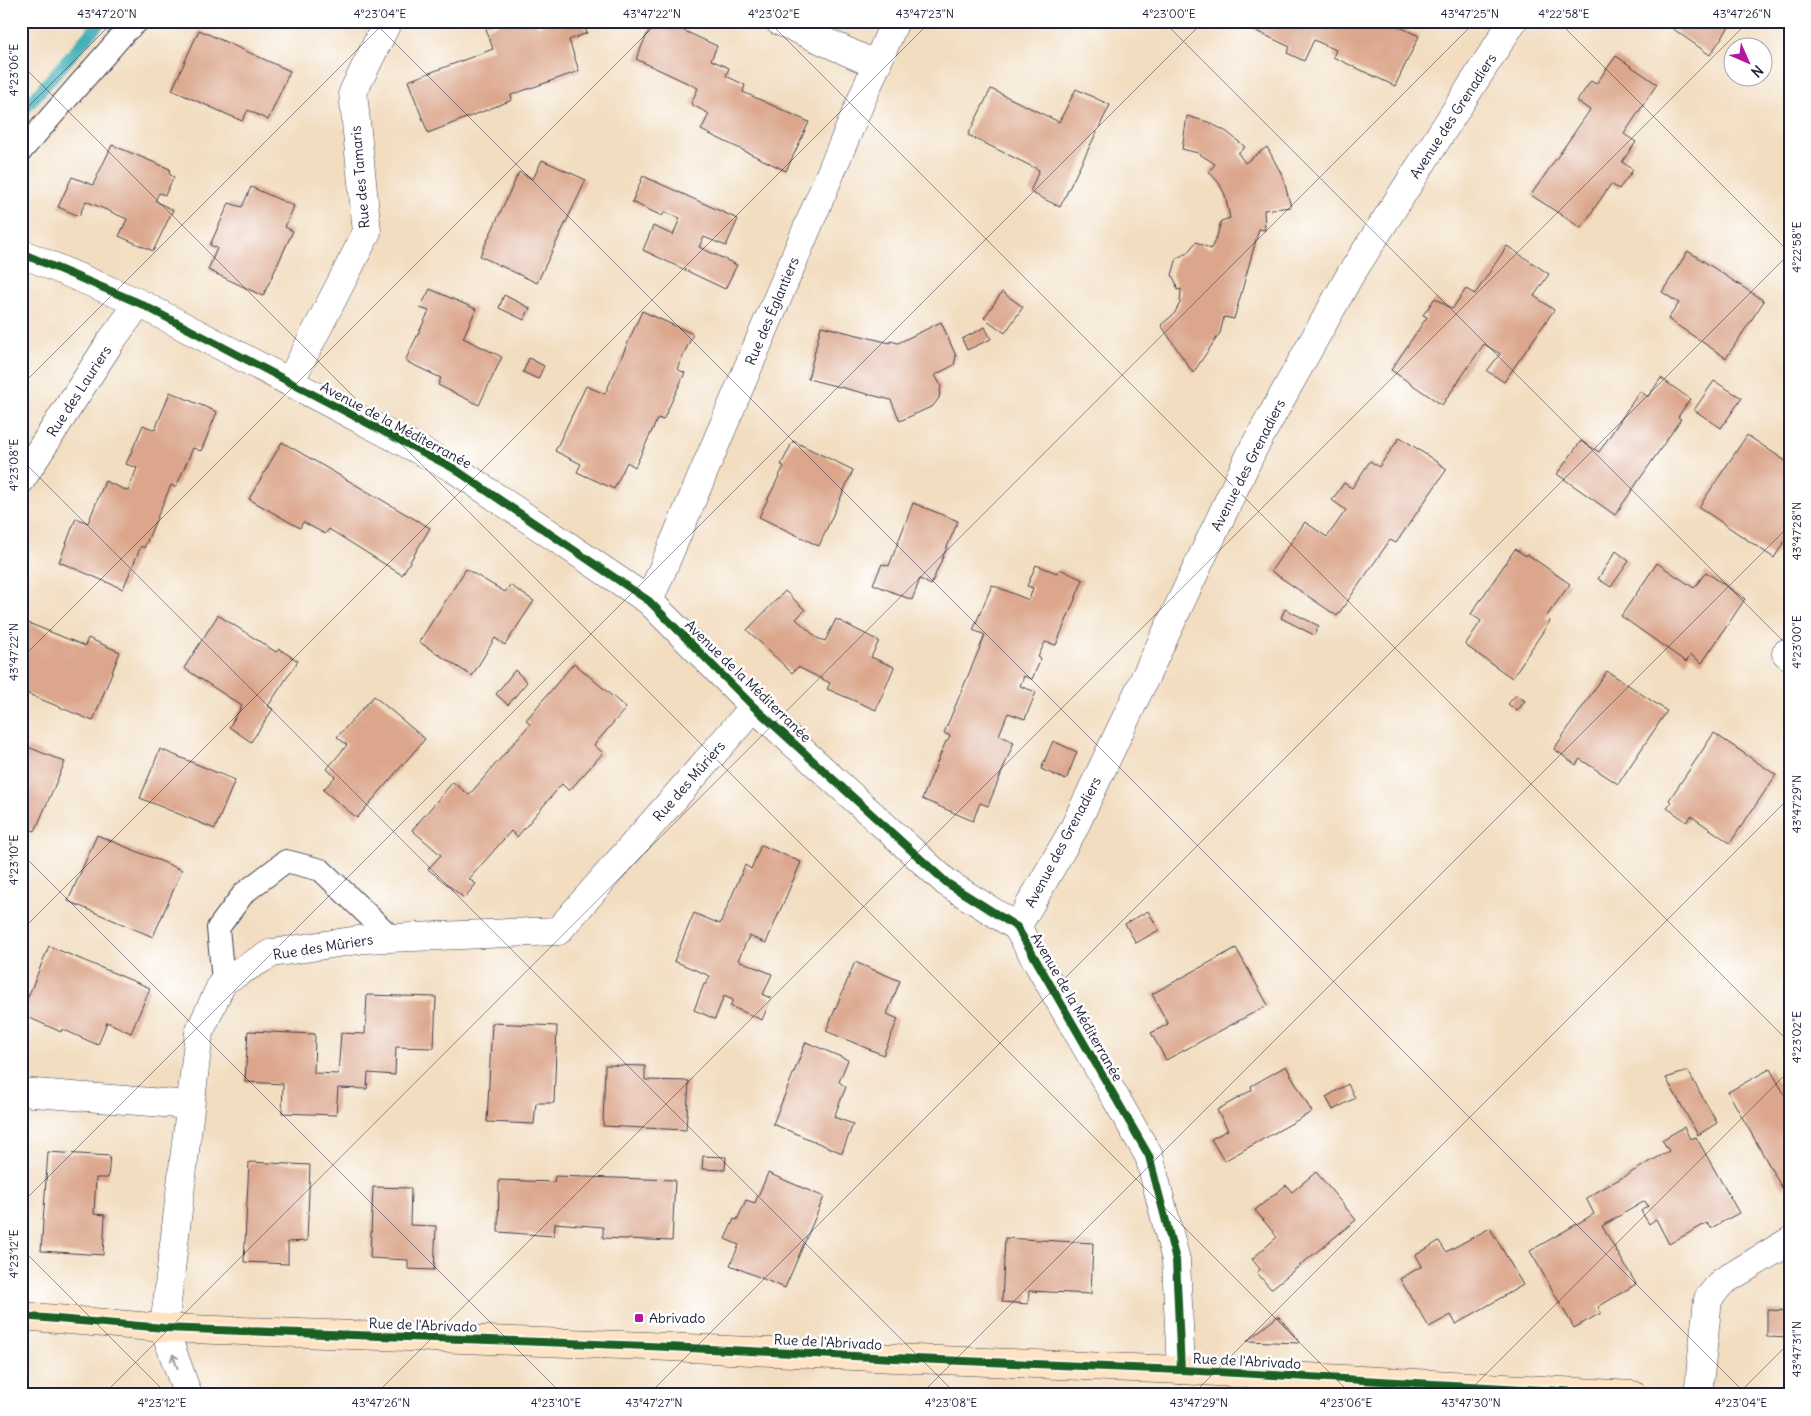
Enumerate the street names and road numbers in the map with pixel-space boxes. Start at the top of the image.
street label: Avenue des Grenadiers [1406,50,1500,182]
street label: Rue des Tamaris [347,125,373,229]
street label: Rue des Églantiers [741,254,803,368]
street label: Rue des Lauriers [43,342,115,440]
street label: Avenue de la Méditerranée [317,377,475,473]
street label: Avenue des Grenadiers [1207,396,1289,534]
street label: Avenue de la Méditerranée [681,616,815,746]
street label: Rue des Mûriers [649,737,729,825]
street label: Avenue des Grenadiers [1021,773,1105,911]
street label: Rue des Mûriers [272,930,374,964]
street label: Avenue de la Méditerranée [1027,930,1127,1084]
street label: Rue de l'Abrivado [368,1314,478,1336]
street label: Rue de l'Abrivado [773,1330,883,1354]
street label: Rue de l'Abrivado [1192,1349,1302,1373]

